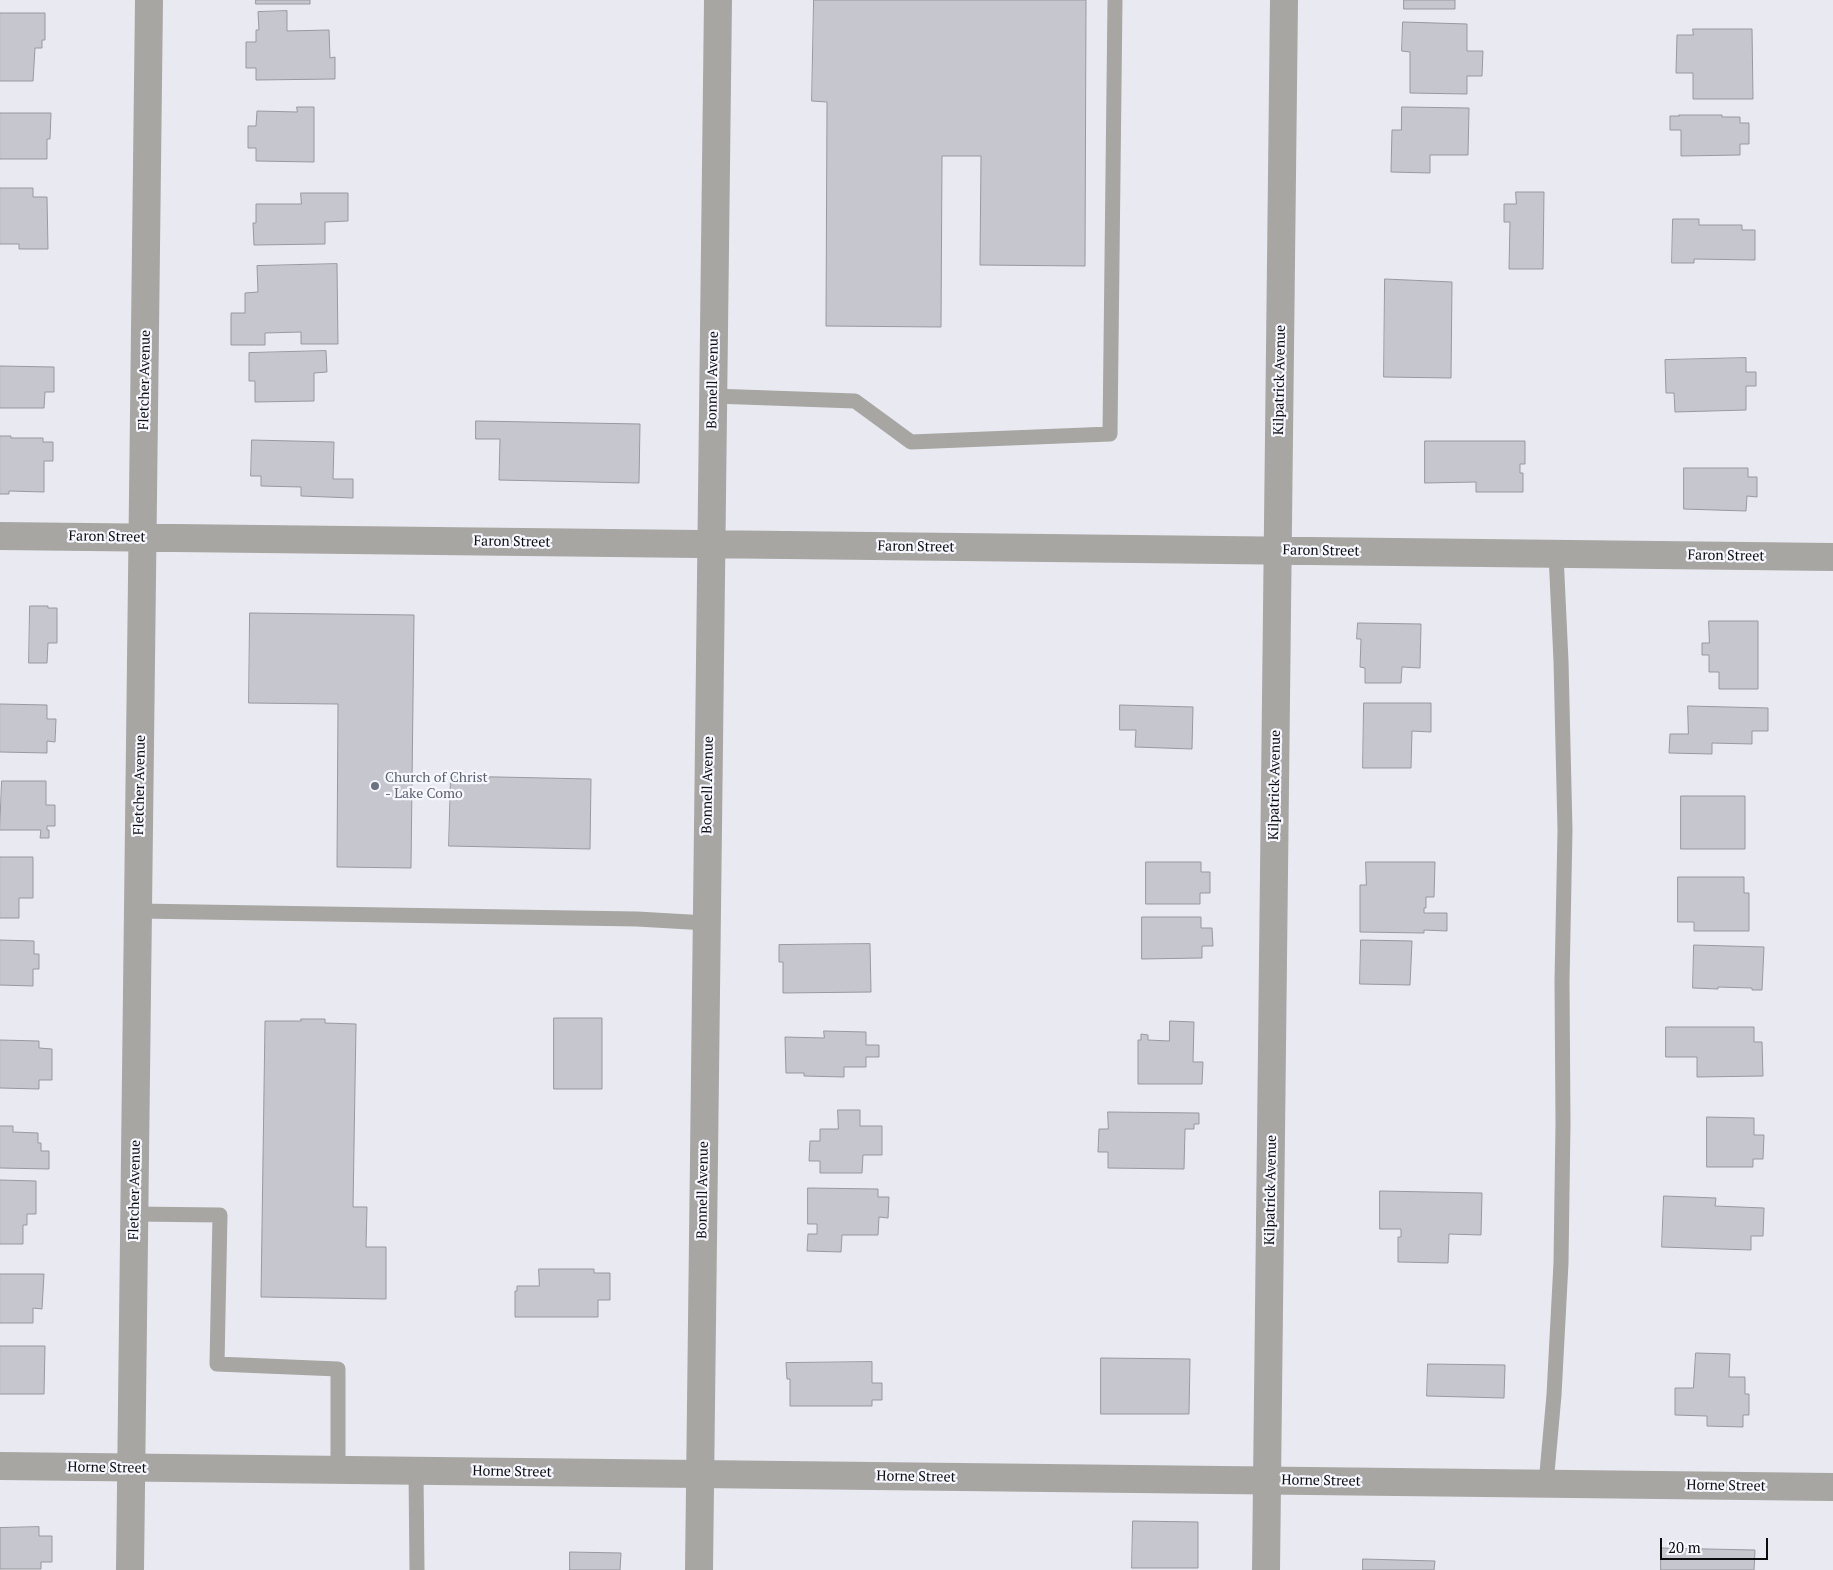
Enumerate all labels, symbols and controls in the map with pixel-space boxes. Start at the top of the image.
street label: Kilpatrick Avenue [1271,325,1289,435]
street label: Fletcher Avenue [136,330,154,430]
street label: Bonnell Avenue [704,331,722,429]
street label: Faron Street [68,528,146,546]
street label: Faron Street [473,533,551,551]
street label: Faron Street [877,538,955,556]
street label: Faron Street [1282,542,1360,560]
street label: Faron Street [1687,547,1765,565]
street label: Kilpatrick Avenue [1266,730,1284,840]
street label: Fletcher Avenue [131,735,149,835]
street label: Bonnell Avenue [699,736,717,834]
place label: Church of Christ - Lake Como [385,770,488,802]
marker: Church of Christ - Lake Como [369,780,381,792]
street label: Kilpatrick Avenue [1262,1135,1280,1245]
street label: Fletcher Avenue [126,1140,144,1240]
street label: Bonnell Avenue [694,1141,712,1239]
street label: Horne Street [67,1459,147,1477]
street label: Horne Street [472,1463,552,1481]
street label: Horne Street [876,1468,956,1486]
street label: Horne Street [1281,1472,1361,1490]
street label: Horne Street [1686,1477,1766,1495]
scale bar [1663,1528,1770,1560]
text: 20 m [1668,1537,1701,1557]

